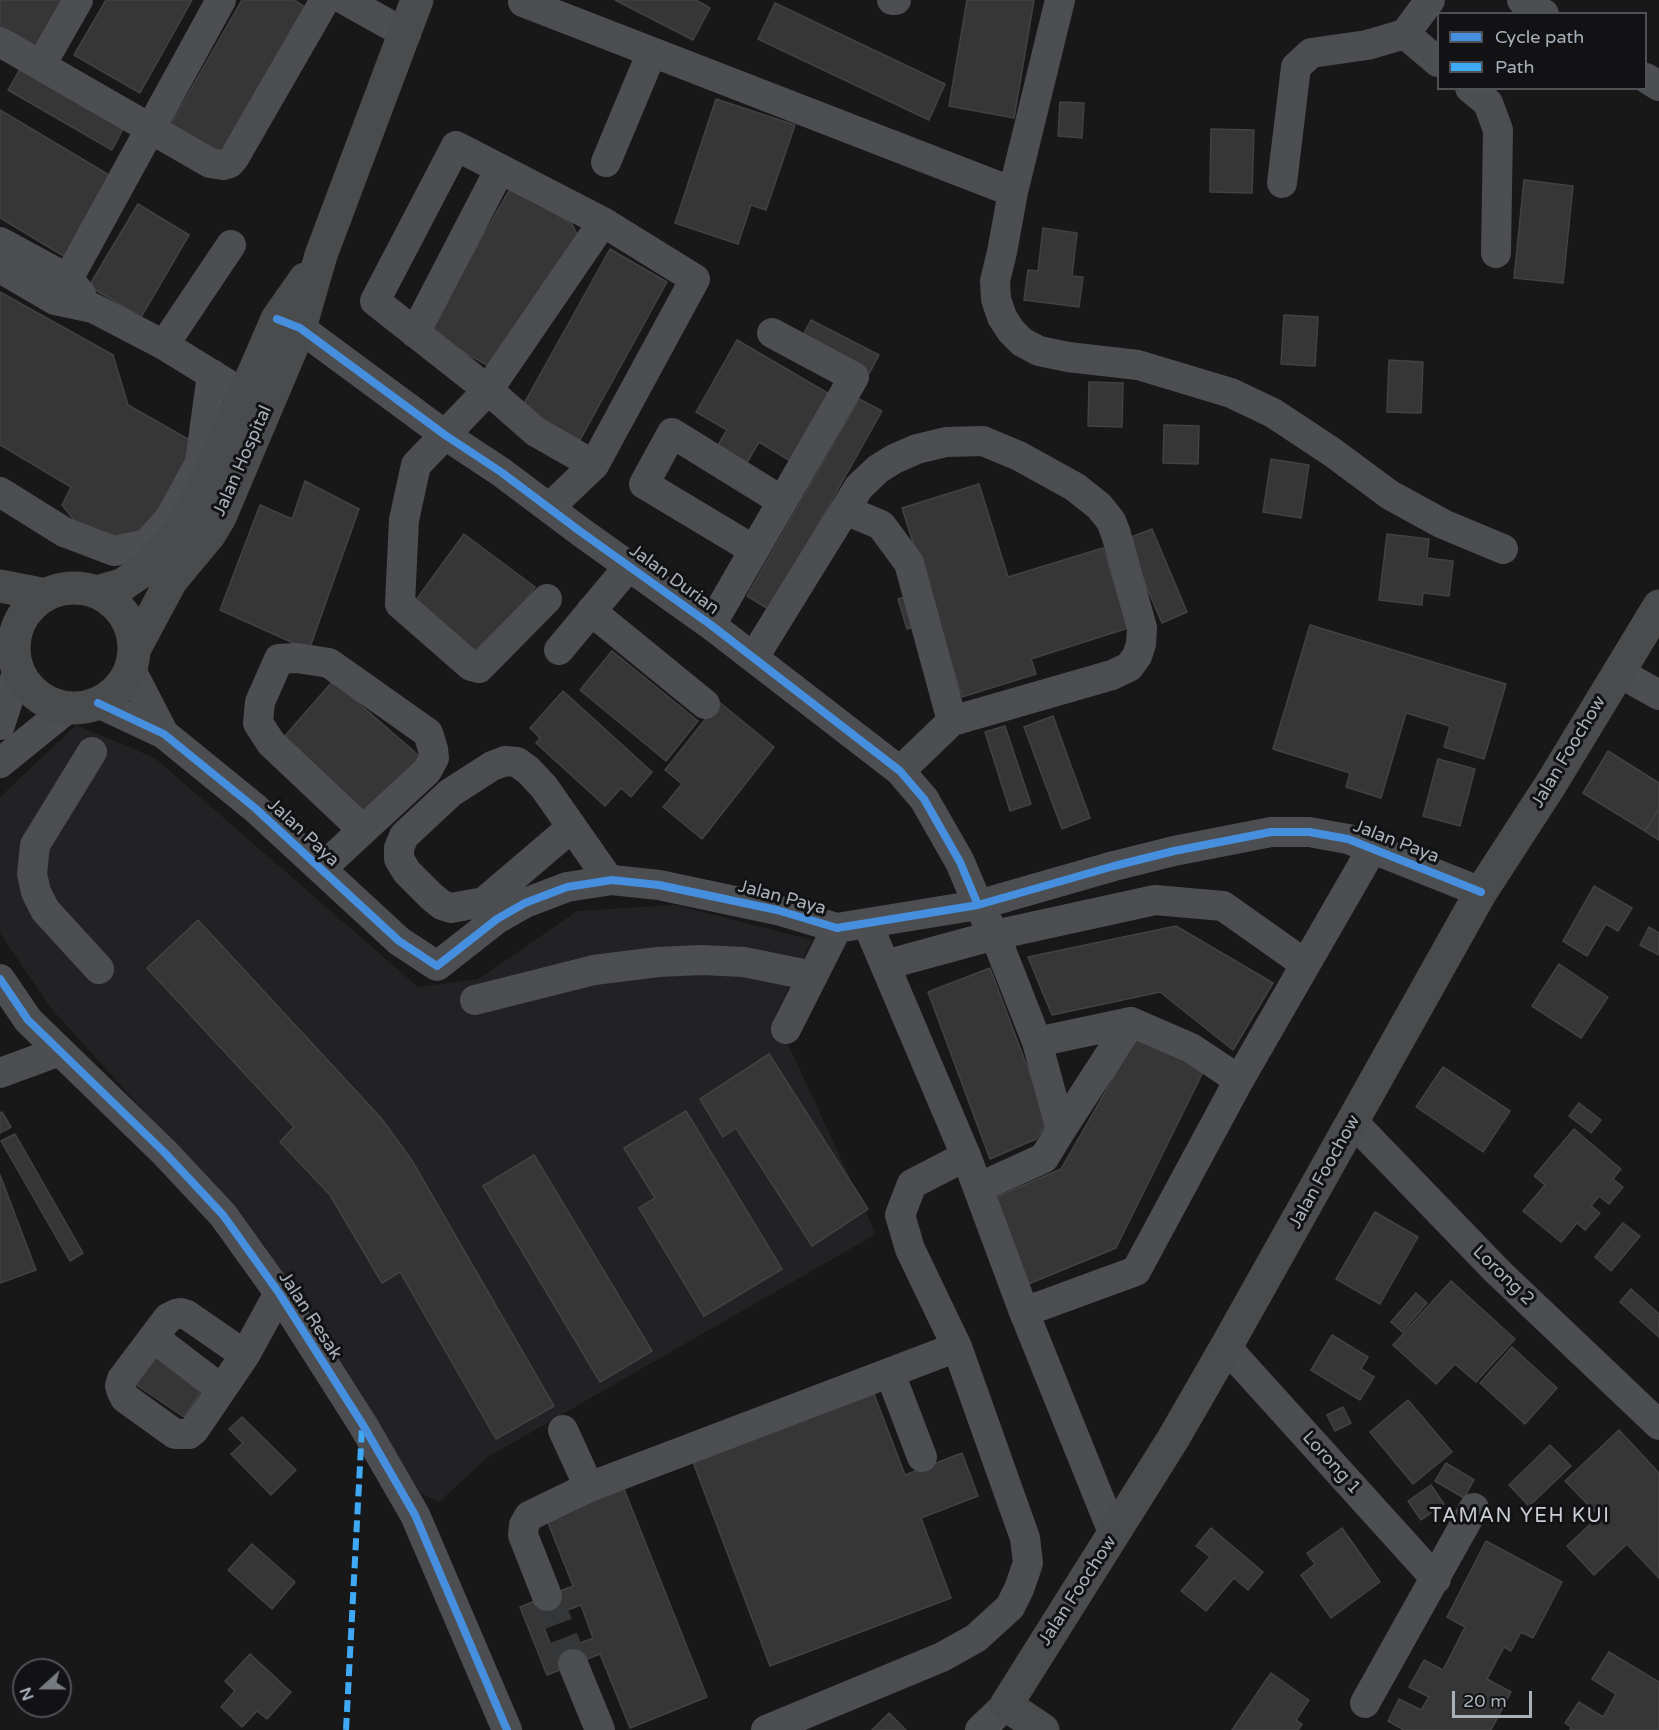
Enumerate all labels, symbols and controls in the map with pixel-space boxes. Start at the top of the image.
legend [1437,12,1647,90]
text: Cycle path [1495,26,1584,48]
text: Path [1495,56,1534,78]
street label: Jalan Hospital [209,402,277,520]
street label: Jalan Durian [625,540,723,620]
street label: Jalan Foochow [1527,692,1611,812]
street label: Jalan Paya [263,794,343,872]
street label: Jalan Paya [1350,816,1442,868]
street label: Jalan Paya [736,876,828,920]
street label: Jalan Foochow [1285,1111,1365,1233]
street label: Lorong 2 [1468,1241,1538,1311]
street label: Jalan Resak [274,1268,346,1364]
street label: Lorong 1 [1297,1427,1365,1499]
district label: TAMAN YEH KUI [1430,1505,1610,1529]
street label: Jalan Foochow [1034,1532,1122,1650]
north arrow [12,1658,72,1718]
scale bar [1455,1679,1534,1717]
text: N [15,1684,39,1703]
text: 20 m [1463,1690,1507,1712]

